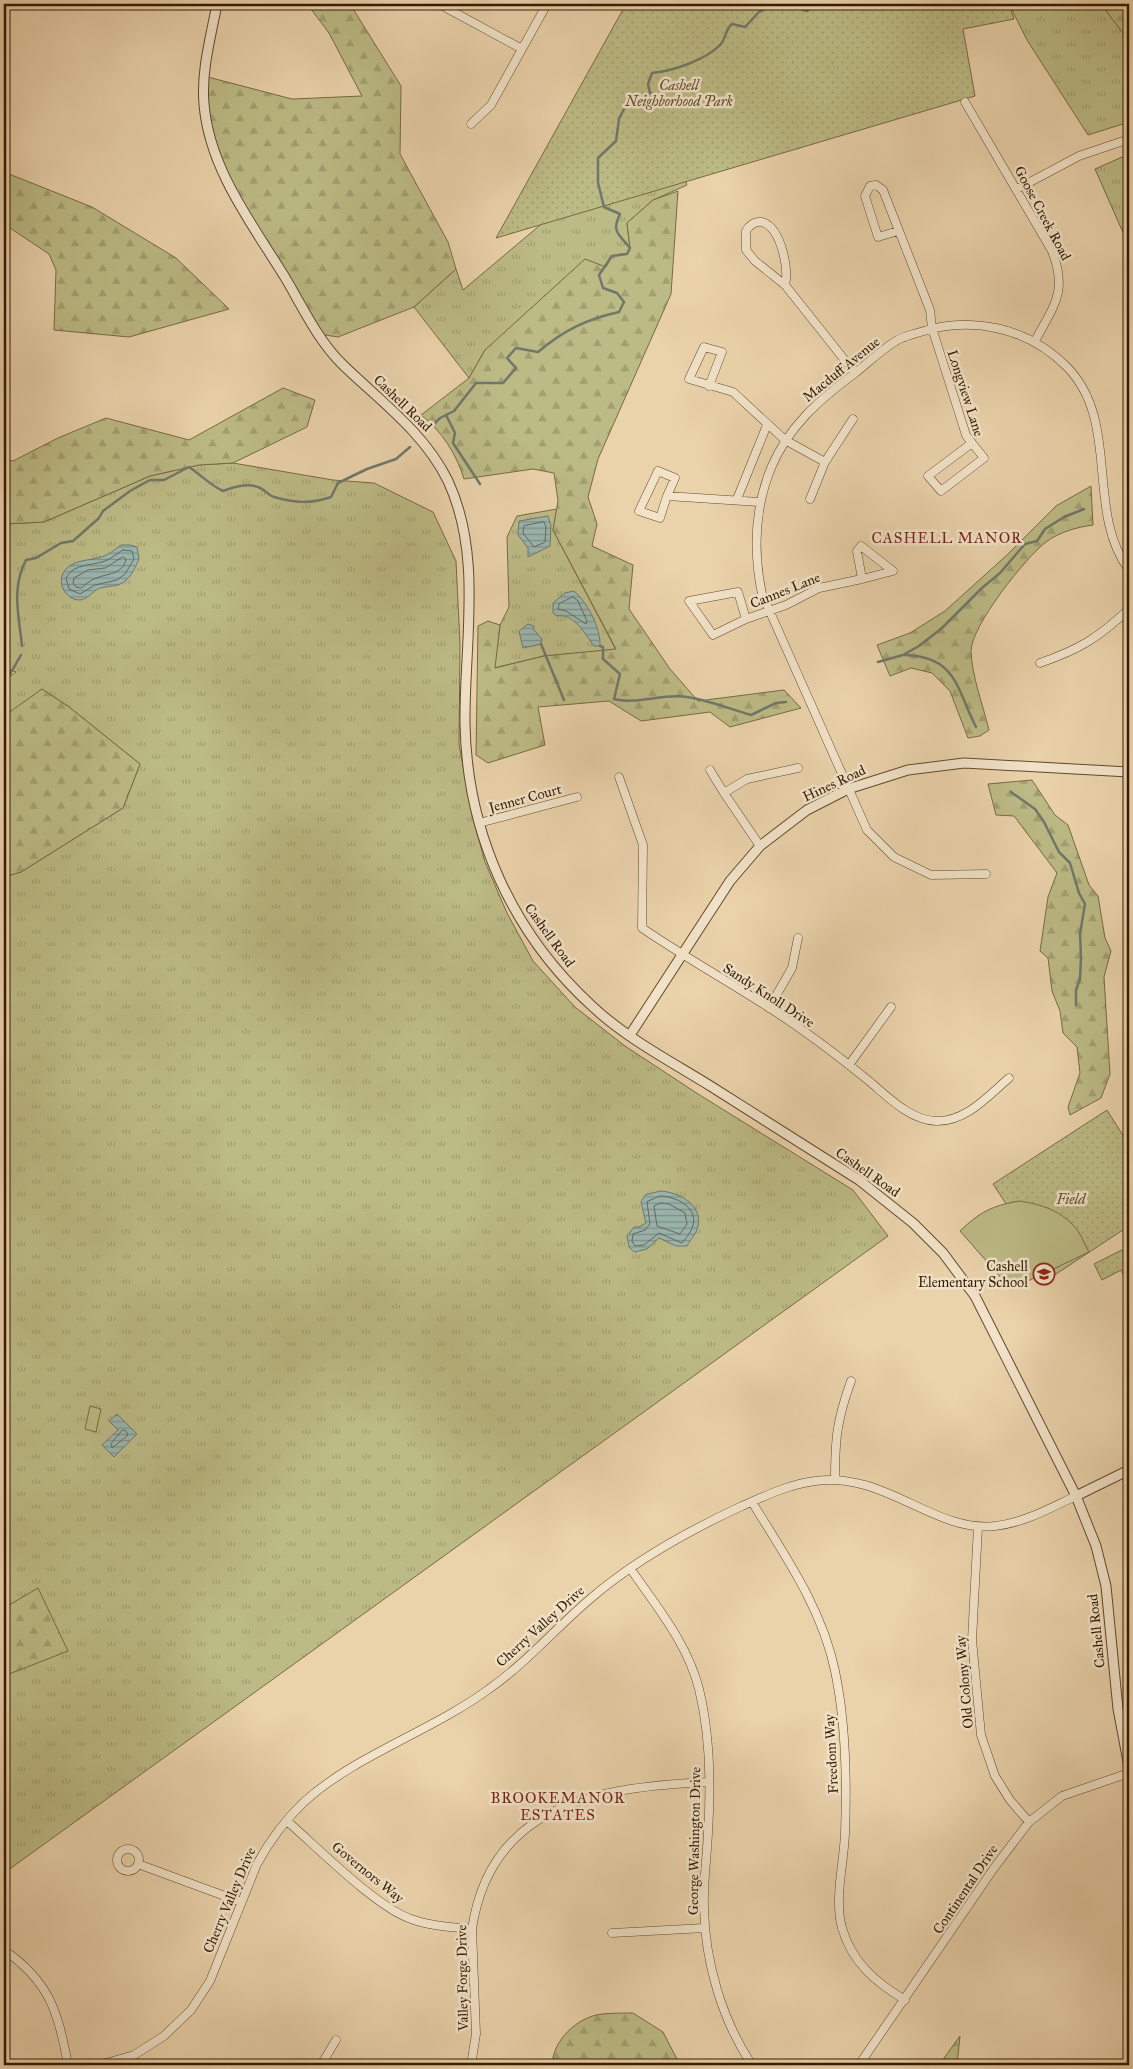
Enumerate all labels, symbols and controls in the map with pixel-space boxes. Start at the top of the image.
park label: Cashell Neighborhood Park [624,77,734,110]
street label: Goose Creek Road [1011,163,1075,263]
street label: Macduff Avenue [799,333,883,406]
street label: Longview Lane [944,348,988,439]
street label: Cashell Road [370,371,435,435]
district label: CASHELL MANOR [871,529,1023,547]
street label: Cannes Lane [748,569,823,612]
street label: Hines Road [800,762,868,805]
street label: Jenner Court [485,781,564,818]
street label: Cashell Road [521,900,578,970]
street label: Sandy Knoll Drive [720,960,818,1031]
street label: Cashell Road [832,1144,903,1201]
park label: Field [1055,1191,1087,1208]
place label: Cashell Elementary School [918,1258,1028,1291]
school or university icon: Cashell Elementary School [1032,1262,1056,1286]
street label: Cherry Valley Drive [493,1582,588,1670]
street label: Cashell Road [1084,1593,1109,1669]
street label: Old Colony Way [952,1634,977,1729]
street label: Freedom Way [821,1713,842,1794]
street label: George Washington Drive [685,1767,704,1915]
district label: BROOKEMANOR ESTATES [490,1789,626,1824]
street label: Governors Way [328,1838,408,1907]
street label: Continental Drive [929,1841,1002,1937]
street label: Cherry Valley Drive [200,1845,259,1956]
street label: Valley Forge Drive [453,1925,472,2032]

